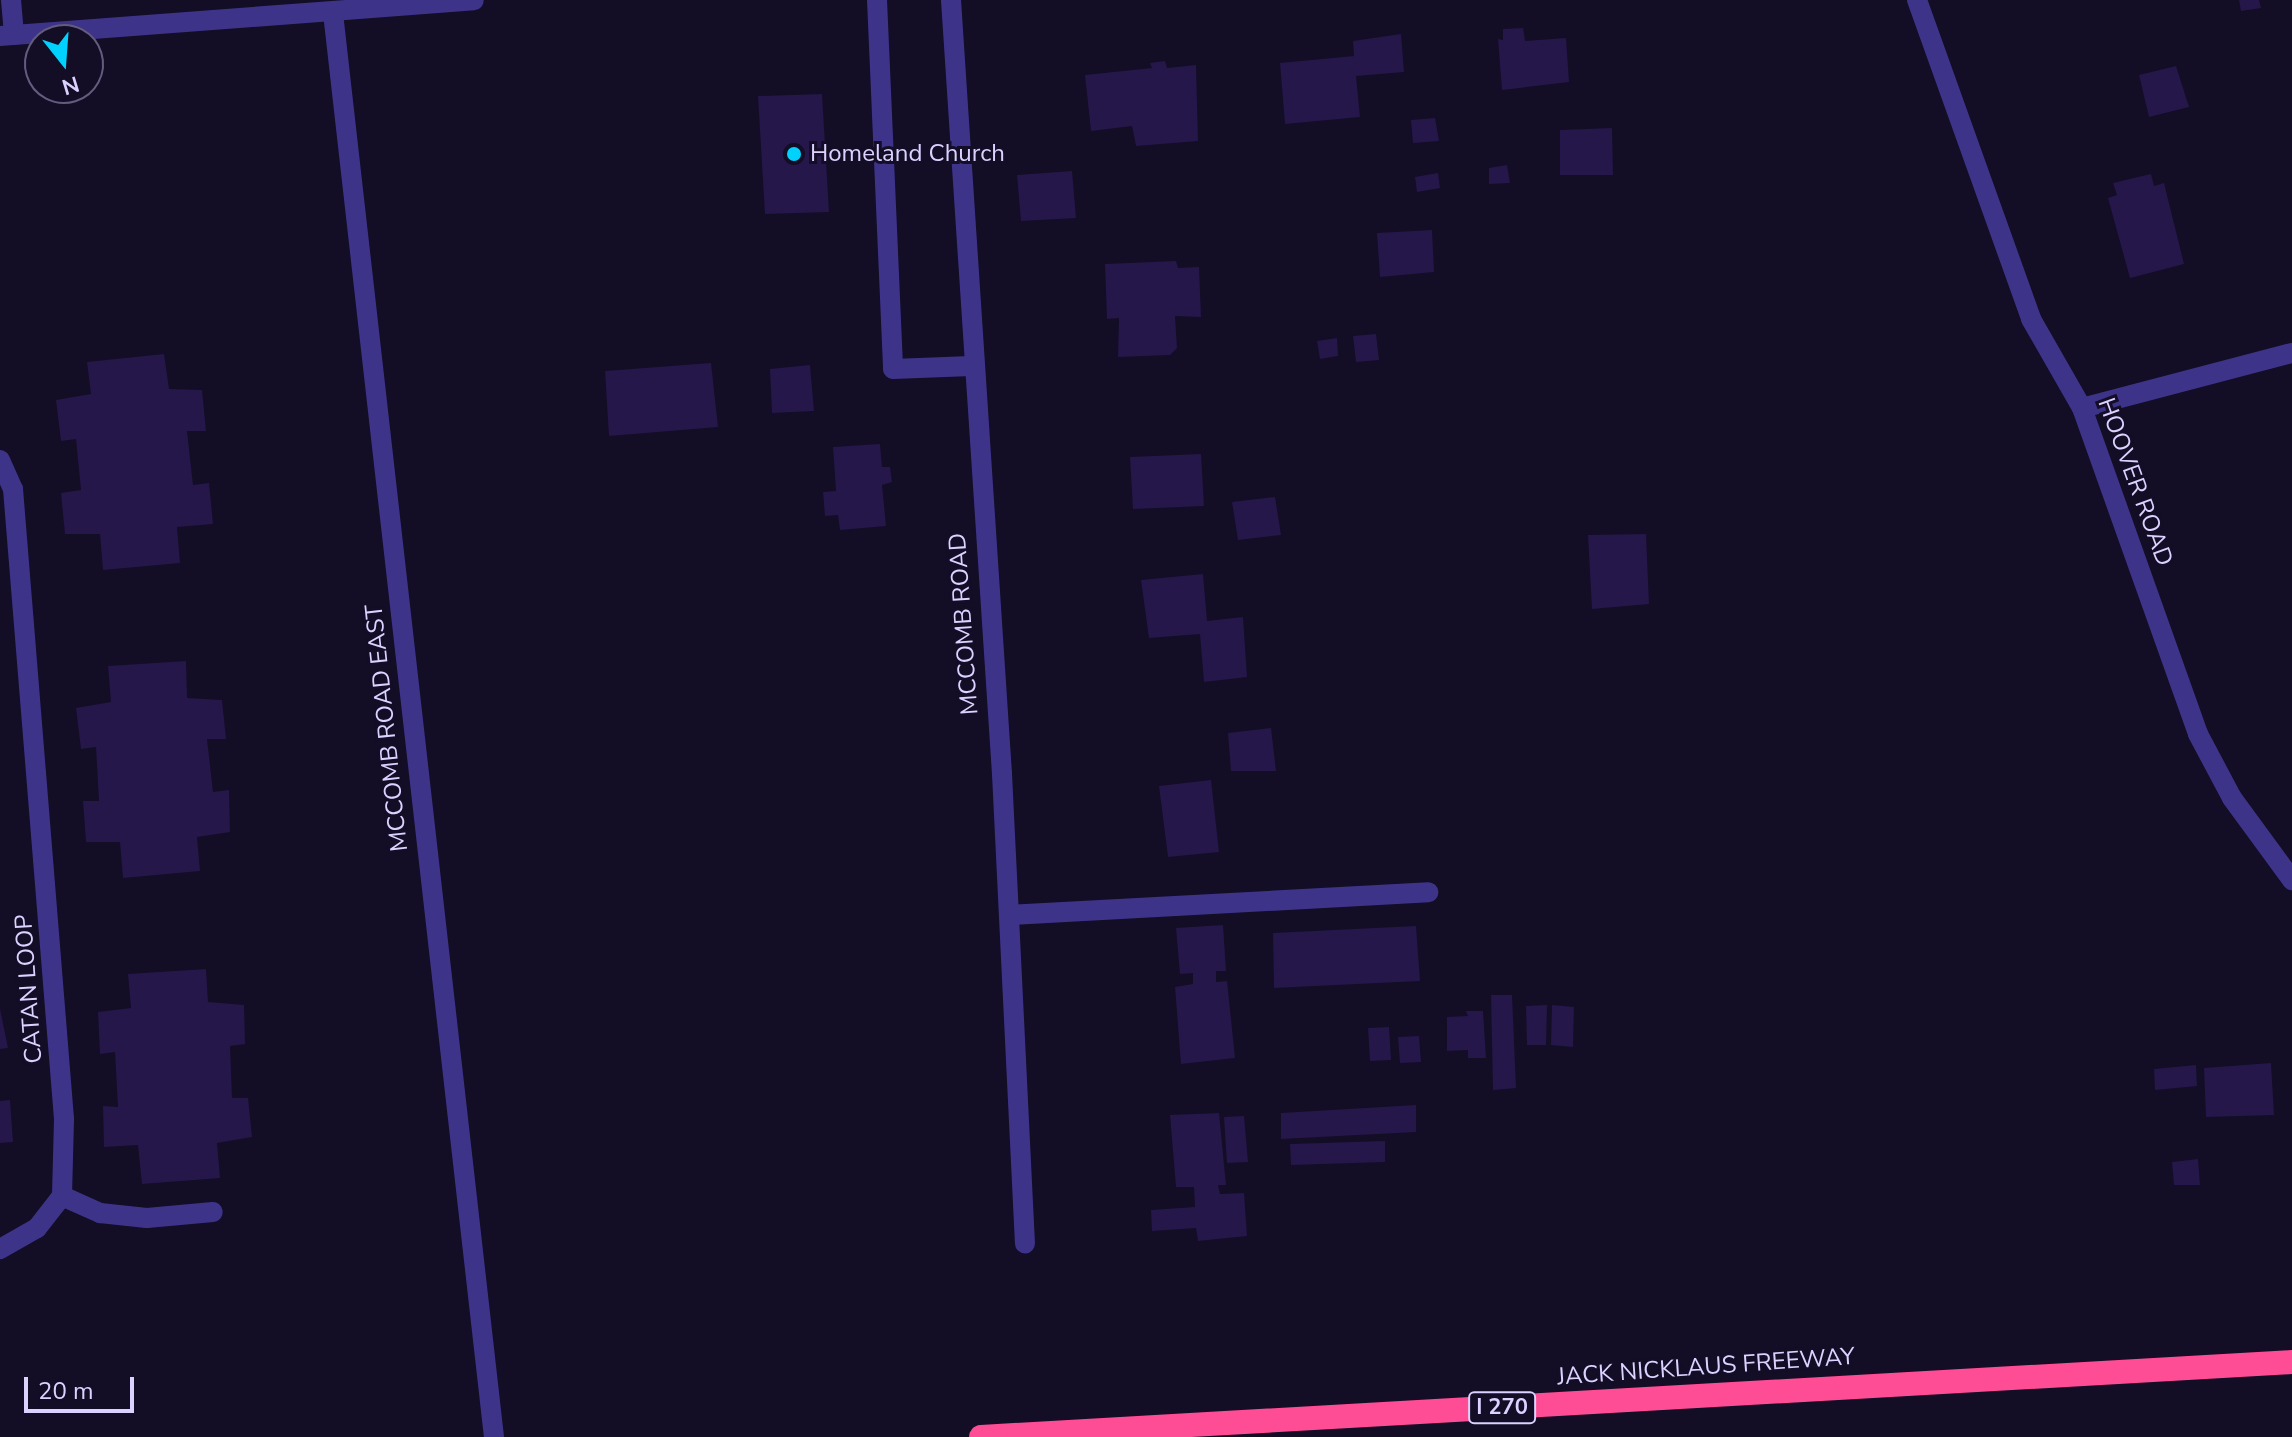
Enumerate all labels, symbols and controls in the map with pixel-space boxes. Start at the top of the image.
north arrow [24,24,104,104]
text: N [58,68,83,102]
place label: Homeland Church [810,140,1005,168]
marker: Homeland Church [785,145,803,163]
street label: HOOVER ROAD [2091,394,2179,570]
street label: MCCOMB ROAD [943,532,985,716]
street label: MCCOMB ROAD EAST [360,603,414,853]
street label: CATAN LOOP [9,913,49,1065]
street label: JACK NICKLAUS FREEWAY [1556,1342,1856,1392]
scale bar [28,1361,138,1411]
text: 20 m [38,1375,94,1407]
road number: I 270 [1468,1390,1536,1426]

